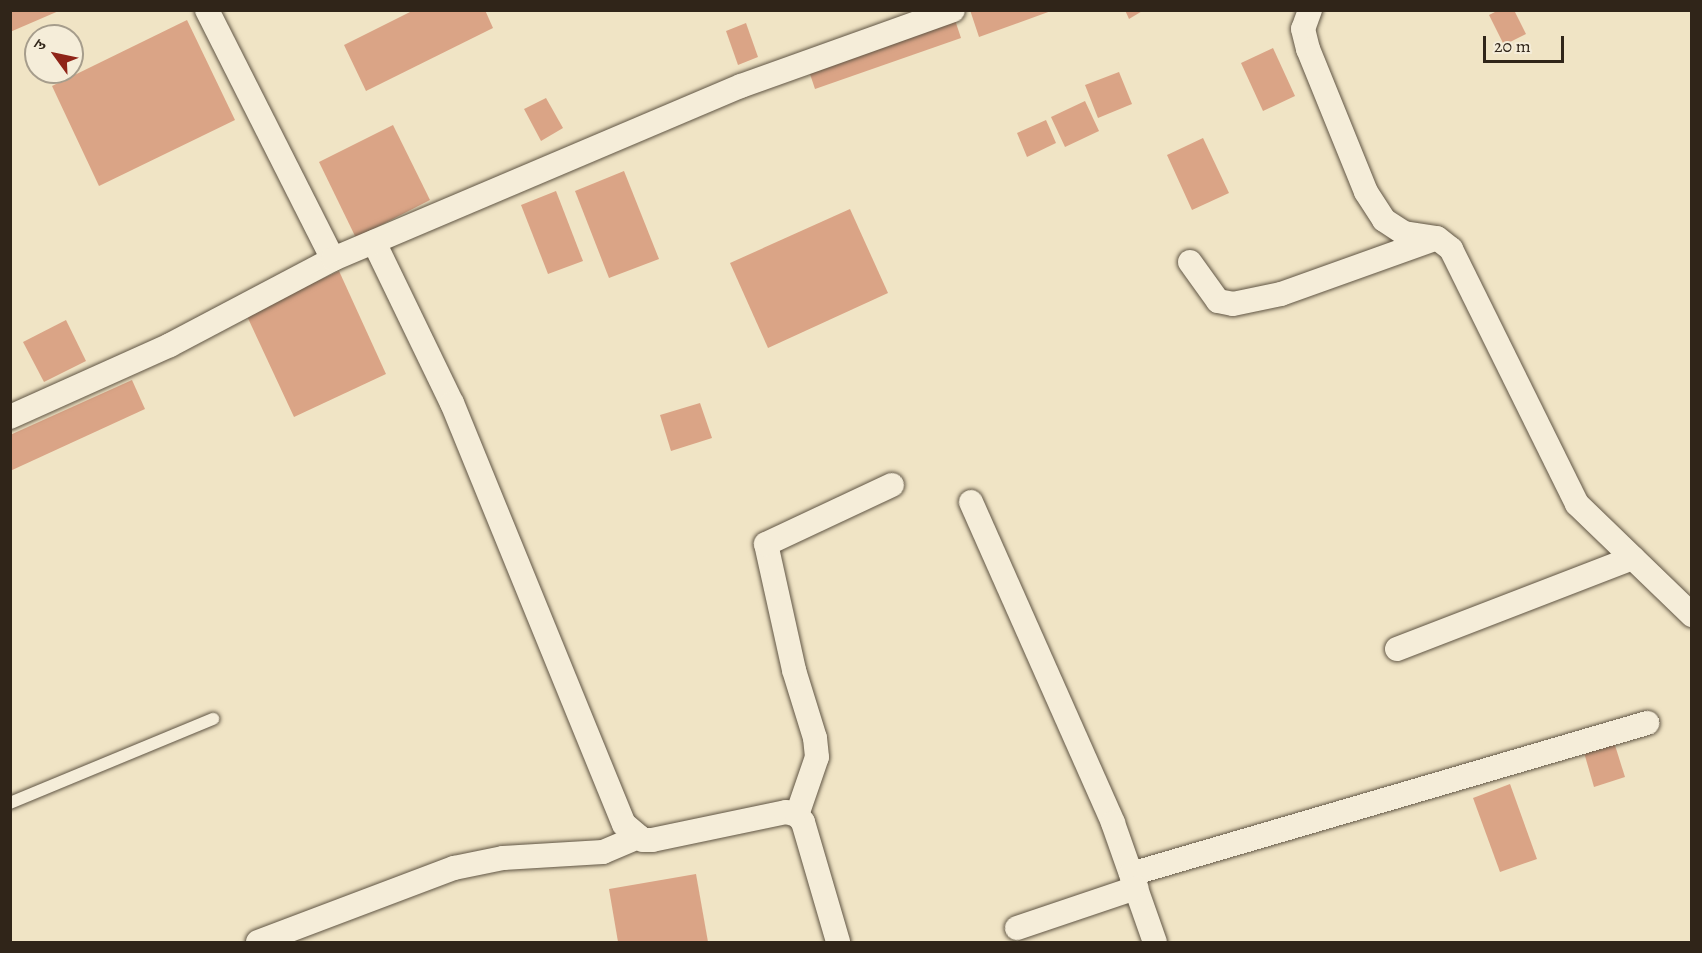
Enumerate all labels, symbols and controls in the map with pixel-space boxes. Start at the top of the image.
north arrow [24,24,84,84]
scale bar [1486,24,1567,62]
text: 20 m [1494,34,1531,58]
text: उ [29,36,52,55]

